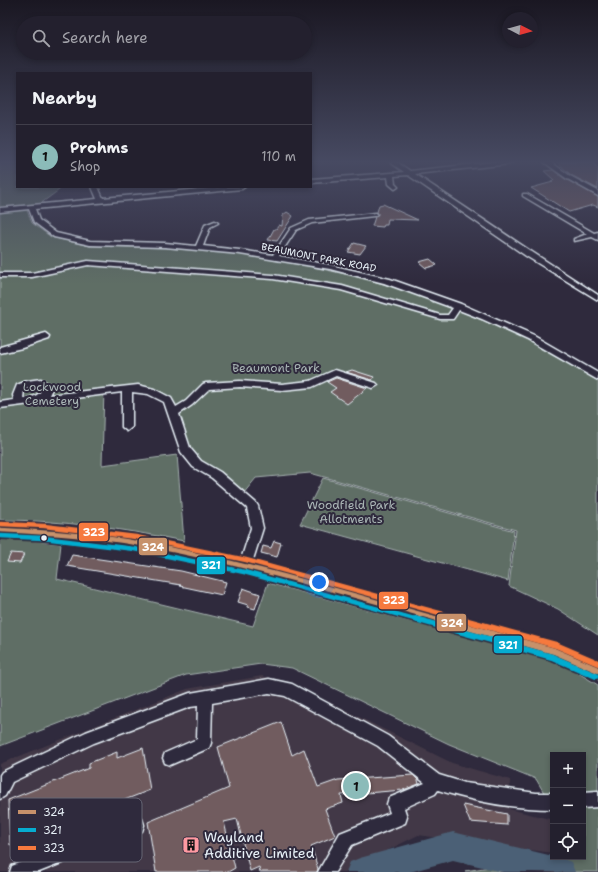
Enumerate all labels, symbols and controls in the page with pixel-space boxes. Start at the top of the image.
north arrow [502,12,538,48]
search box [16,16,312,60]
icon: search [30,27,52,49]
text: Search here [62,28,148,48]
text: Nearby [32,87,97,109]
text: Prohms [70,138,128,158]
text: 1 [42,148,48,165]
text: 110 m [261,148,296,165]
text: Shop [70,158,100,175]
street label: BEAUMONT PARK ROAD [260,240,378,275]
park label: Beaumont Park [232,360,320,376]
park label: Lockwood Cemetery [23,379,82,409]
park label: Woodfield Park Allotments [307,497,395,527]
line badge: 323 [78,522,109,542]
text: 323 [83,525,106,540]
unlabelled marker [39,533,49,543]
line badge: 324 [138,537,168,556]
text: 324 [142,540,164,555]
line badge: 321 [196,556,226,575]
text: 321 [201,558,221,573]
your location [309,572,329,592]
line badge: 323 [378,591,409,610]
text: 323 [383,593,406,608]
line badge: 324 [436,613,467,632]
text: 324 [441,616,463,631]
line badge: 321 [493,635,523,654]
text: 321 [498,638,518,653]
map controls [550,752,586,860]
button: + [550,752,586,788]
pin: 1 [343,771,369,801]
button: − [550,788,586,824]
legend [10,798,142,862]
text: 324 [43,805,65,820]
text: 321 [43,823,62,838]
button: locate [550,824,586,860]
place label: Wayland Additive Limited [204,828,315,862]
building icon: Wayland Additive Limited [181,835,201,855]
text: 323 [43,841,65,856]

